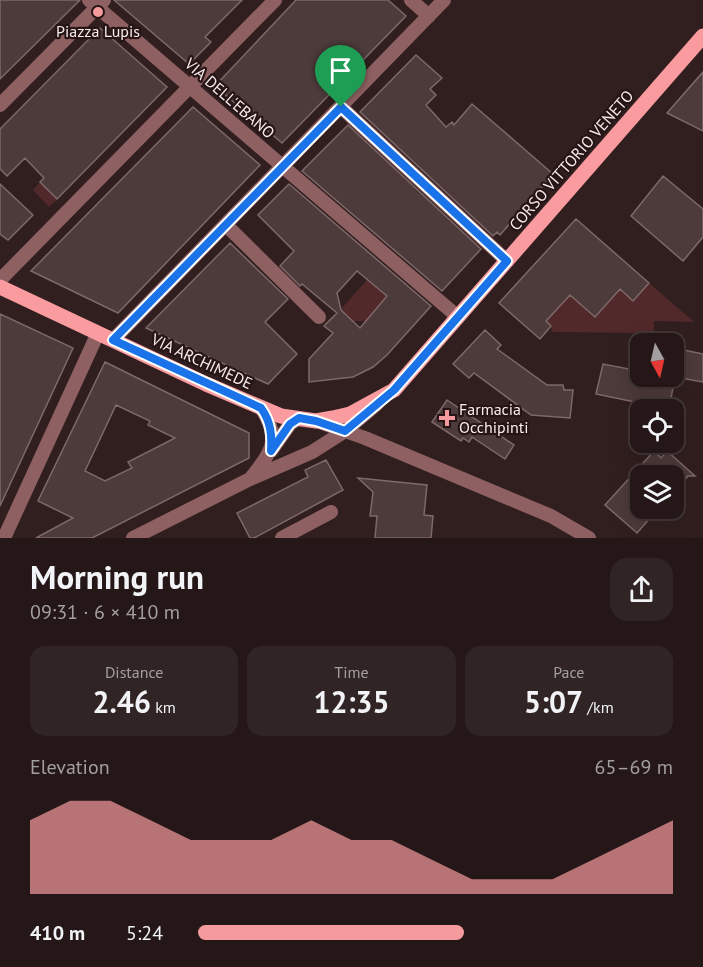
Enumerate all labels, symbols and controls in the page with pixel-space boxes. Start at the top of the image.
marker: Piazza Lupis [91,5,105,19]
place label: Piazza Lupis [56,21,140,41]
pin [315,45,366,107]
street label: VIA DELL'EBANO [180,53,279,143]
icon: arrive [324,54,357,87]
street label: CORSO VITTORIO VENETO [505,86,637,234]
street label: VIA ARCHIMEDE [147,328,256,393]
north arrow [630,333,684,387]
map controls [630,333,684,519]
place label: Farmacia Occhipinti [459,399,528,437]
button: locate [630,399,684,453]
marker: Farmacia Occhipinti [440,411,454,425]
button: layers [630,465,684,519]
text: Morning run [30,555,204,598]
button: share [610,558,673,621]
text: 09:31 · 6 × 410 m [30,599,180,625]
text: Distance [105,662,163,682]
text: Time [334,662,369,682]
text: Pace [553,662,584,682]
text: 2.46 [92,682,151,721]
text: 12:35 [313,682,390,721]
text: 5:07 [524,682,583,721]
text: km [151,697,176,717]
text: /km [583,697,614,717]
text: Elevation [30,754,110,780]
text: 65–69 m [595,754,673,780]
text: 410 m [30,920,85,946]
text: 5:24 [126,920,163,946]

